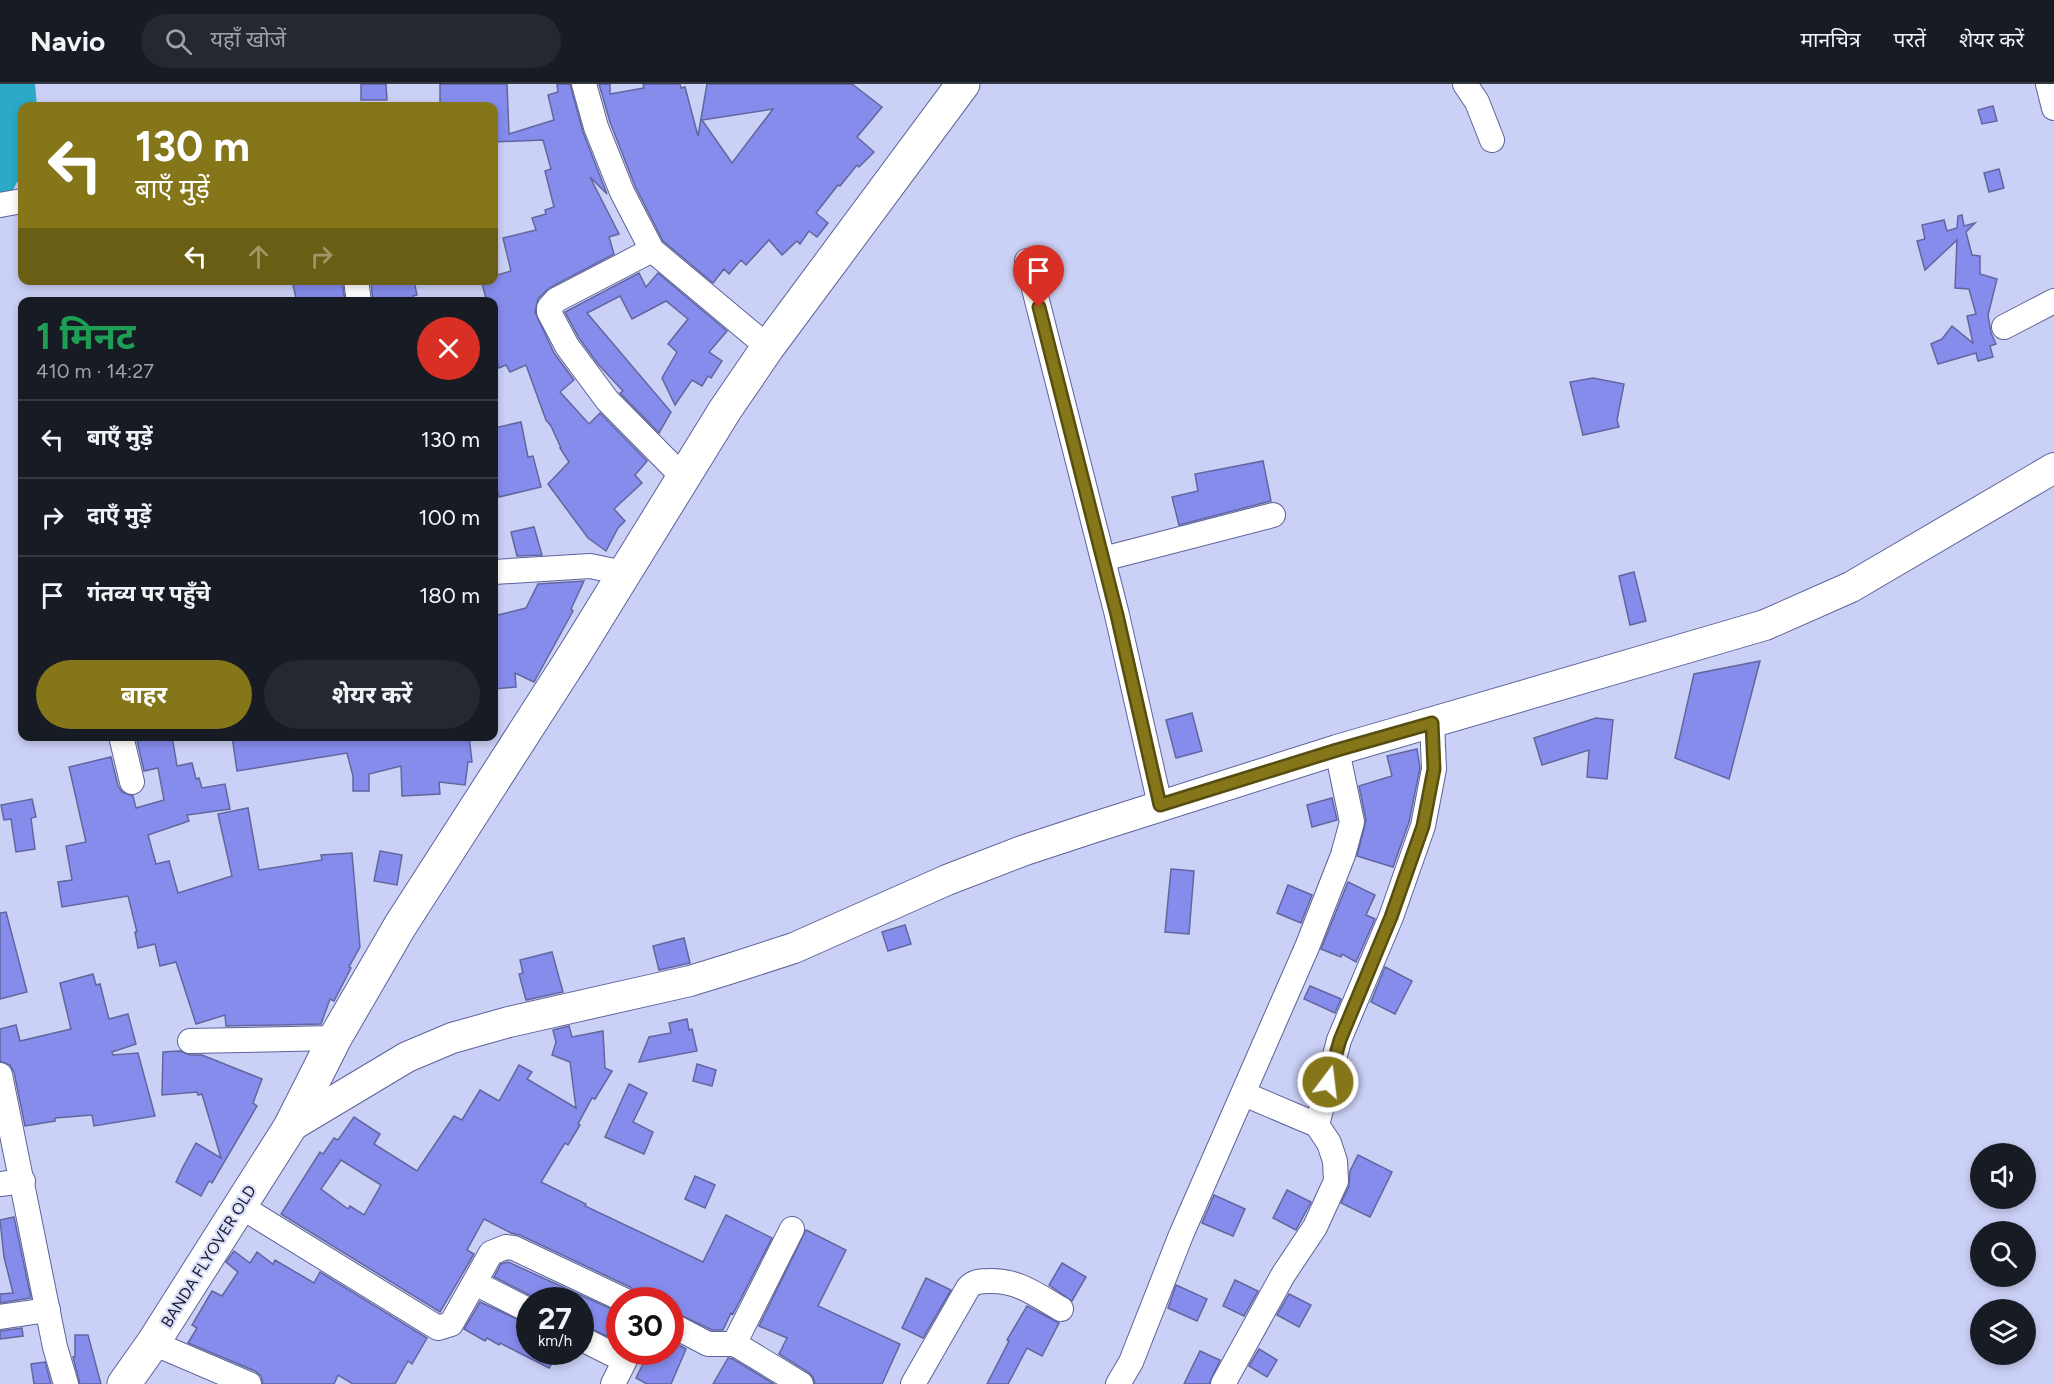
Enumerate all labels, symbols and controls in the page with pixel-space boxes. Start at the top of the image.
search box [141,14,561,68]
text: Navio [30,24,105,58]
icon: search [162,25,195,58]
text: यहाँ खोजें [210,26,286,53]
text: मानचित्र [1801,27,1861,52]
text: परतें [1894,27,1926,52]
text: शेयर करें [1959,27,2024,52]
text: 130 m [135,121,250,172]
icon: left [36,126,114,204]
text: बाएँ मुड़ें [135,172,210,205]
icon: left [179,240,212,273]
icon: ahead [242,240,275,273]
icon: right [305,240,338,273]
pin [1013,245,1064,307]
icon: arrive [1022,254,1055,287]
text: 1 मिनट [36,315,135,358]
button: close [417,317,480,380]
text: 410 m · 14:27 [36,359,154,383]
icon: left [36,423,69,456]
text: बाएँ मुड़ें [87,424,153,451]
text: 130 m [421,426,480,453]
icon: right [36,501,69,534]
text: दाएँ मुड़ें [87,502,151,529]
text: 100 m [419,504,480,531]
icon: arrive [36,579,69,612]
text: गंतव्य पर पहुँचे [87,580,211,607]
text: 180 m [419,582,480,609]
button: बाहर [36,660,252,729]
button: शेयर करें [264,660,480,729]
position arrow [1296,1050,1360,1114]
map controls [1970,1143,2036,1365]
button: sound [1970,1143,2036,1209]
street label: BANDA FLYOVER OLD [157,1182,260,1331]
button: search [1970,1221,2036,1287]
speed limit sign: 30 [606,1287,684,1365]
button: layers [1970,1299,2036,1365]
text: 27 [538,1300,572,1337]
text: km/h [538,1332,572,1350]

